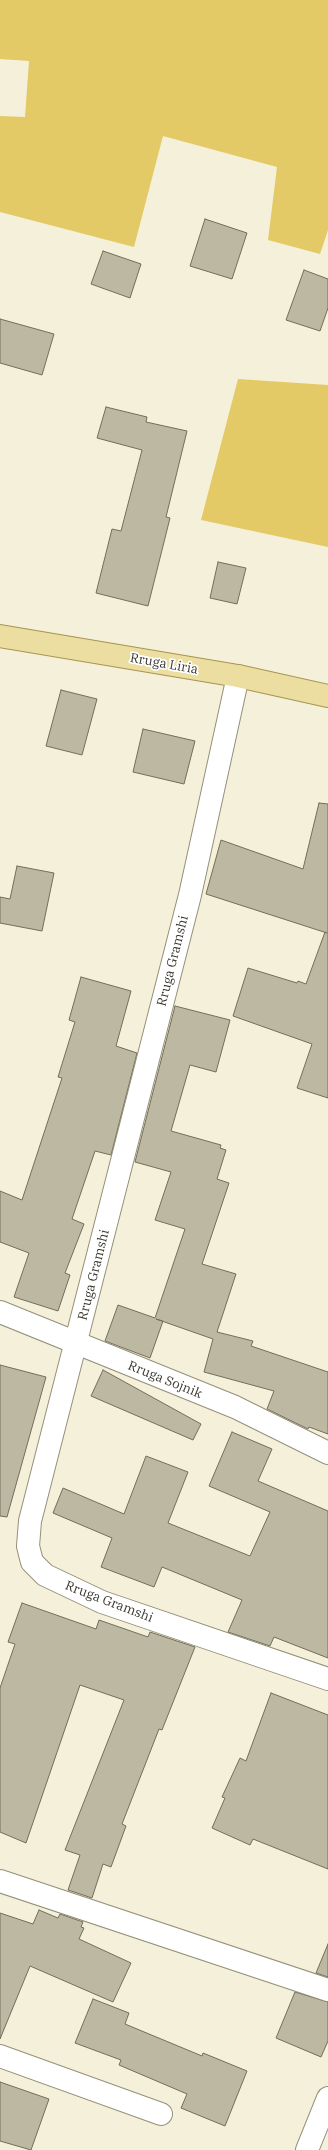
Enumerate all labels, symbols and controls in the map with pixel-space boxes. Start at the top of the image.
street label: Rruga Liria [129,650,199,678]
street label: Rruga Gramshi [154,914,192,1008]
street label: Rruga Gramshi [75,1228,113,1322]
street label: Rruga Sojnik [126,1358,204,1402]
street label: Rruga Gramshi [63,1578,155,1626]

